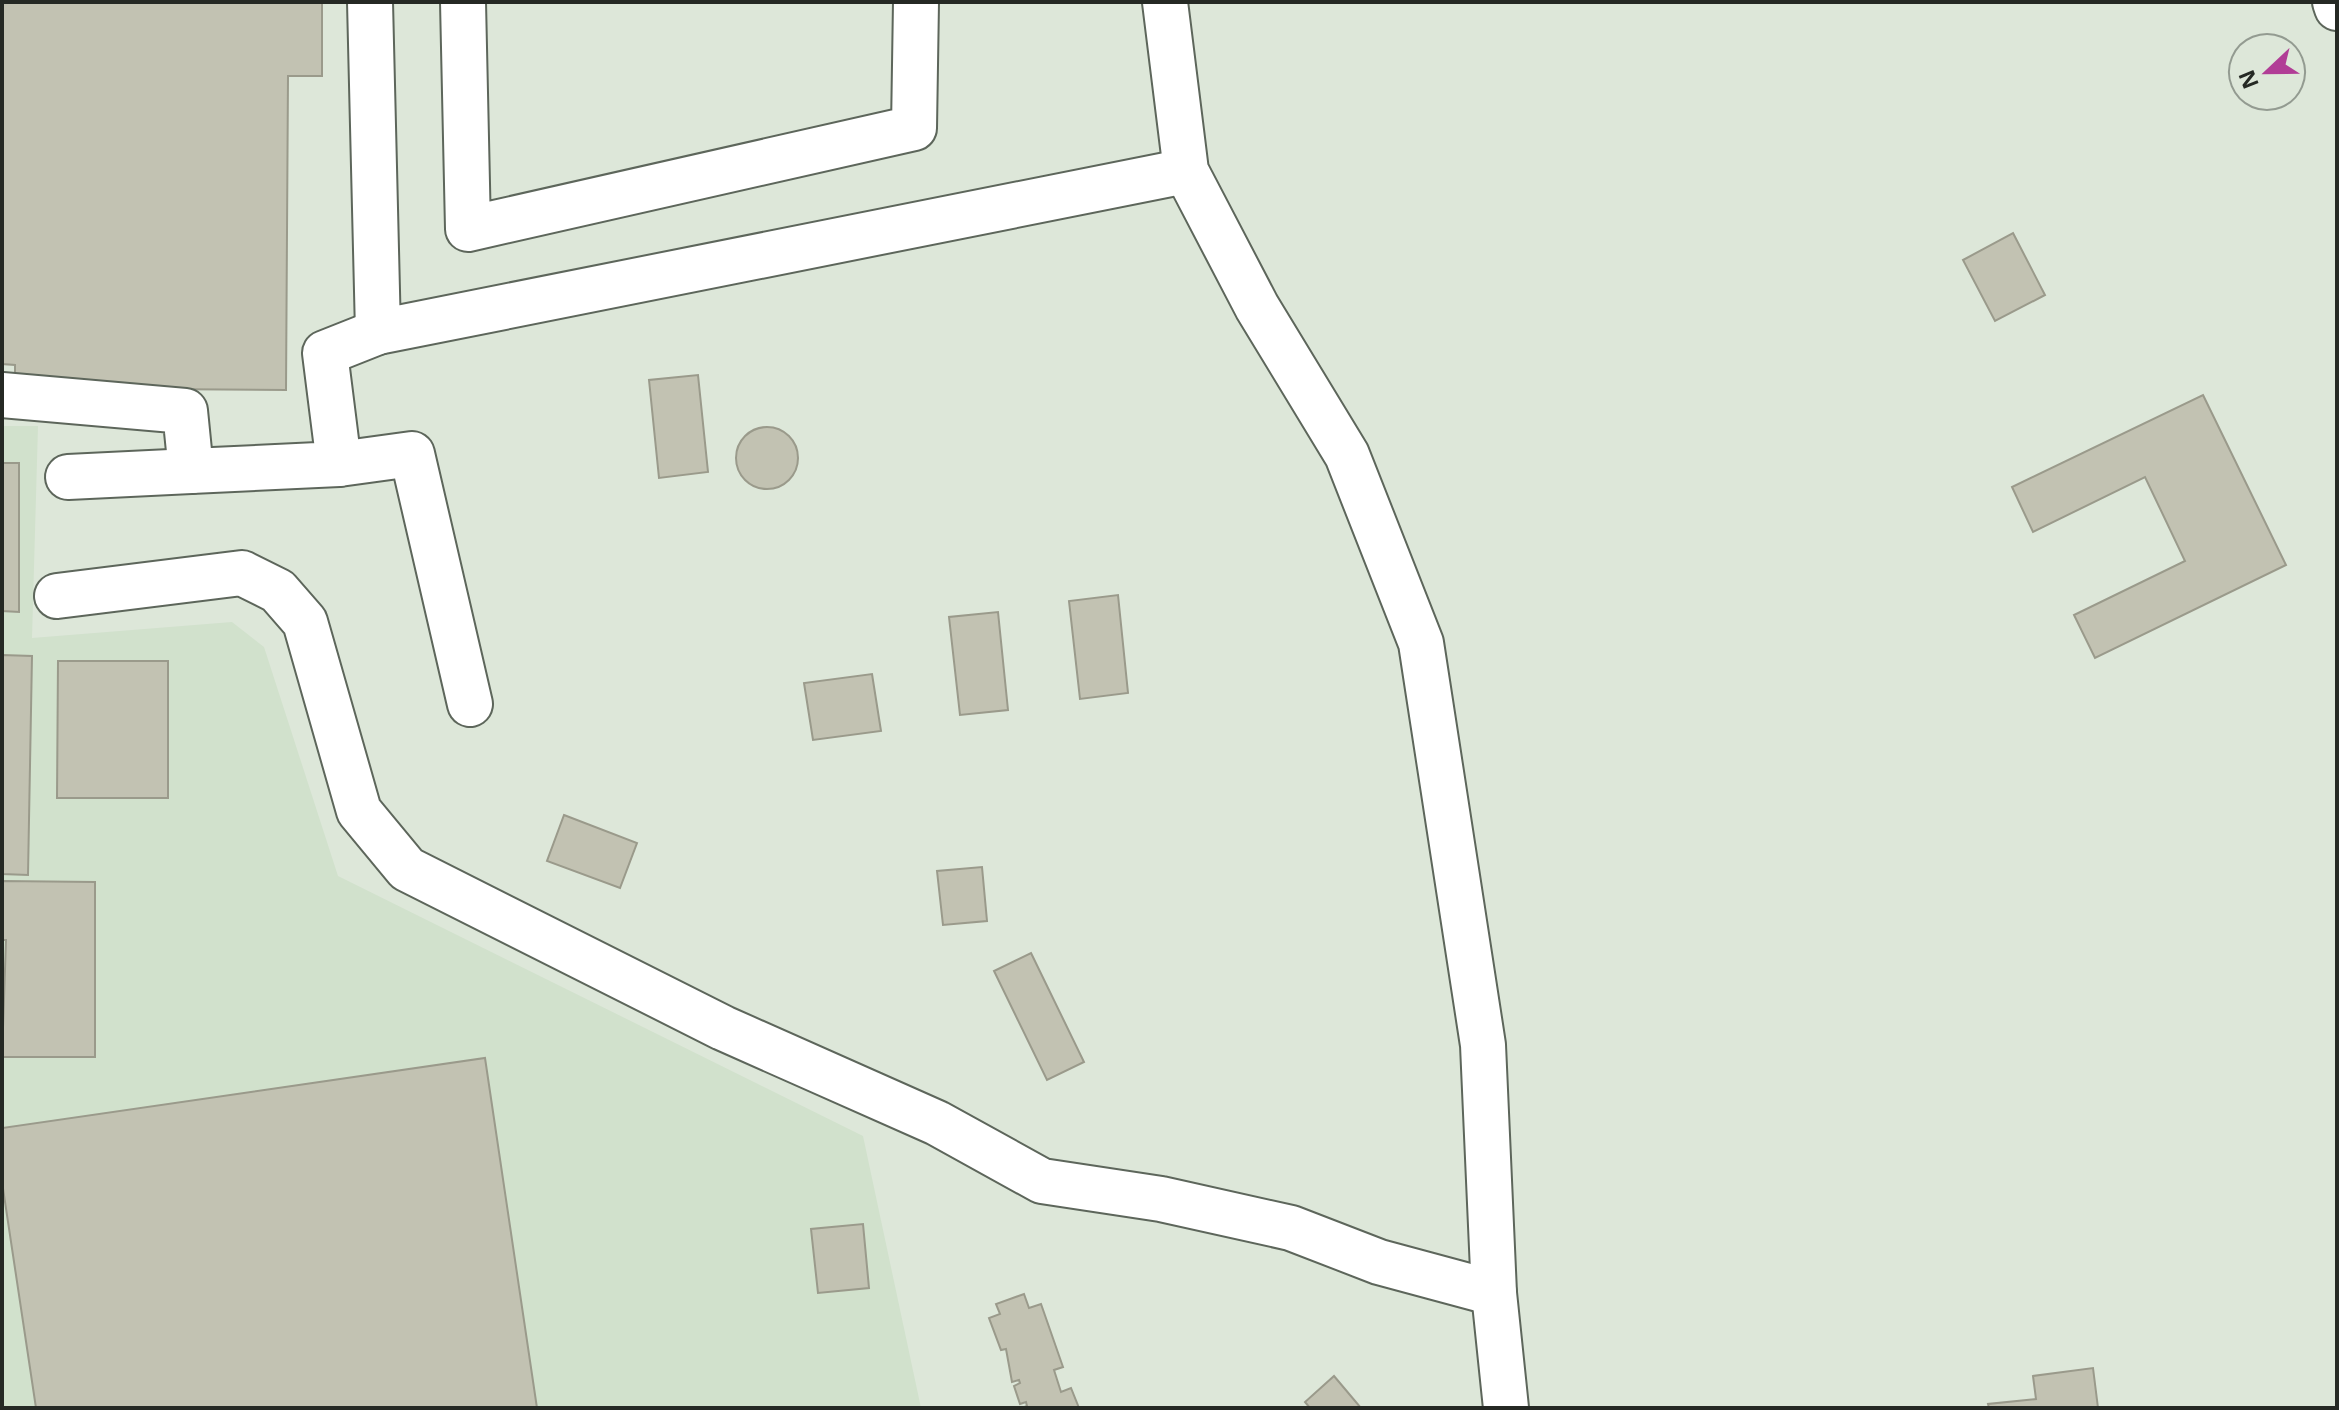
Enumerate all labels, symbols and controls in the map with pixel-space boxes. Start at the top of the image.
north arrow [2227,32,2307,112]
text: N [2230,66,2265,94]

